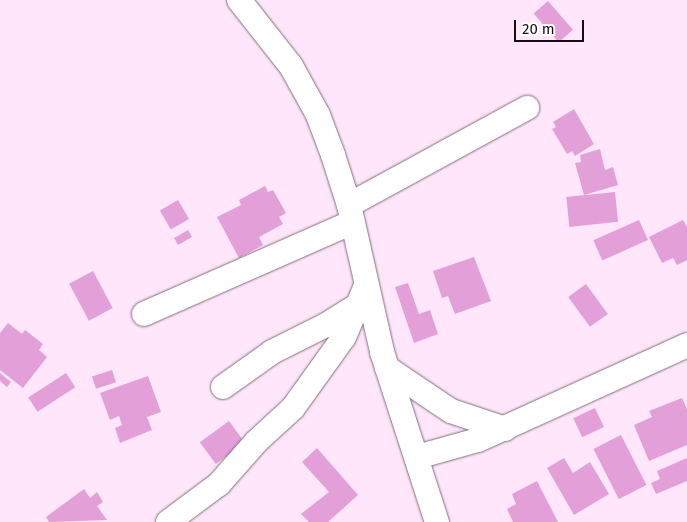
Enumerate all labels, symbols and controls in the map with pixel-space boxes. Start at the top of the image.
scale bar [517,10,587,42]
text: 20 m [522,20,555,38]

